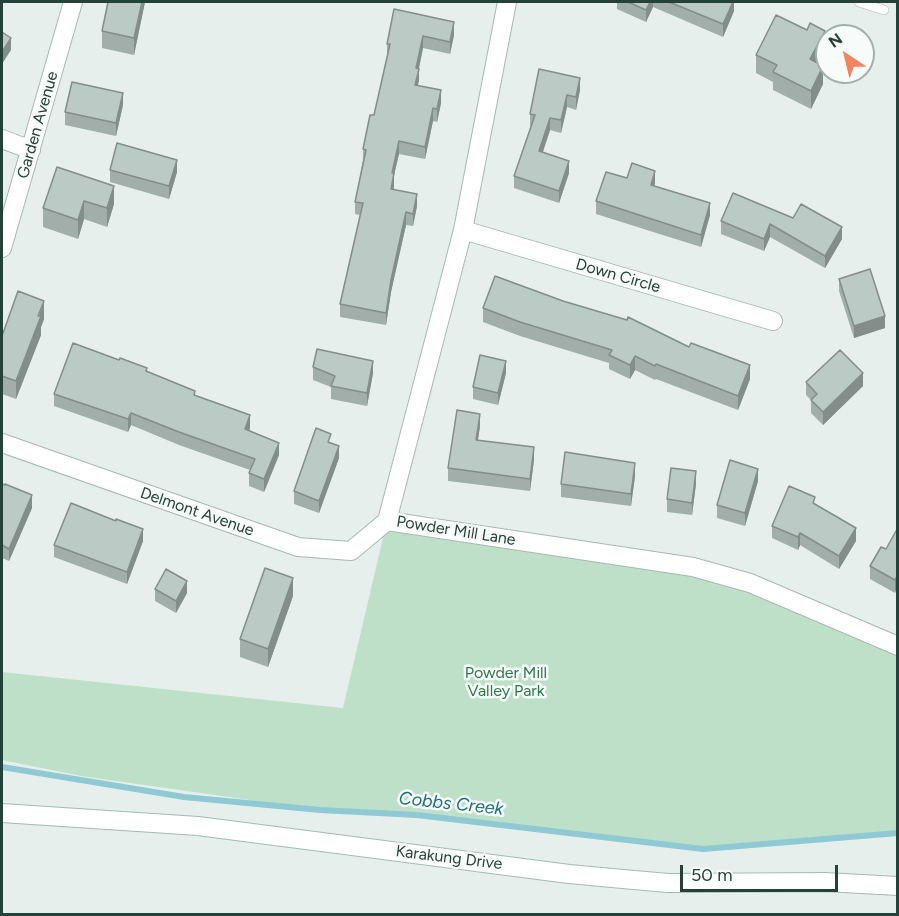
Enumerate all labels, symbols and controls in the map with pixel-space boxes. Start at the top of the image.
north arrow [815,24,875,84]
text: N [825,29,846,52]
street label: Garden Avenue [13,69,63,181]
street label: Down Circle [574,255,662,297]
street label: Delmont Avenue [138,484,256,540]
street label: Powder Mill Lane [395,512,517,550]
park label: Powder Mill Valley Park [465,663,547,701]
water label: Cobbs Creek [398,788,504,820]
street label: Karakung Drive [395,842,503,874]
scale bar [683,853,840,891]
text: 50 m [691,864,733,886]

